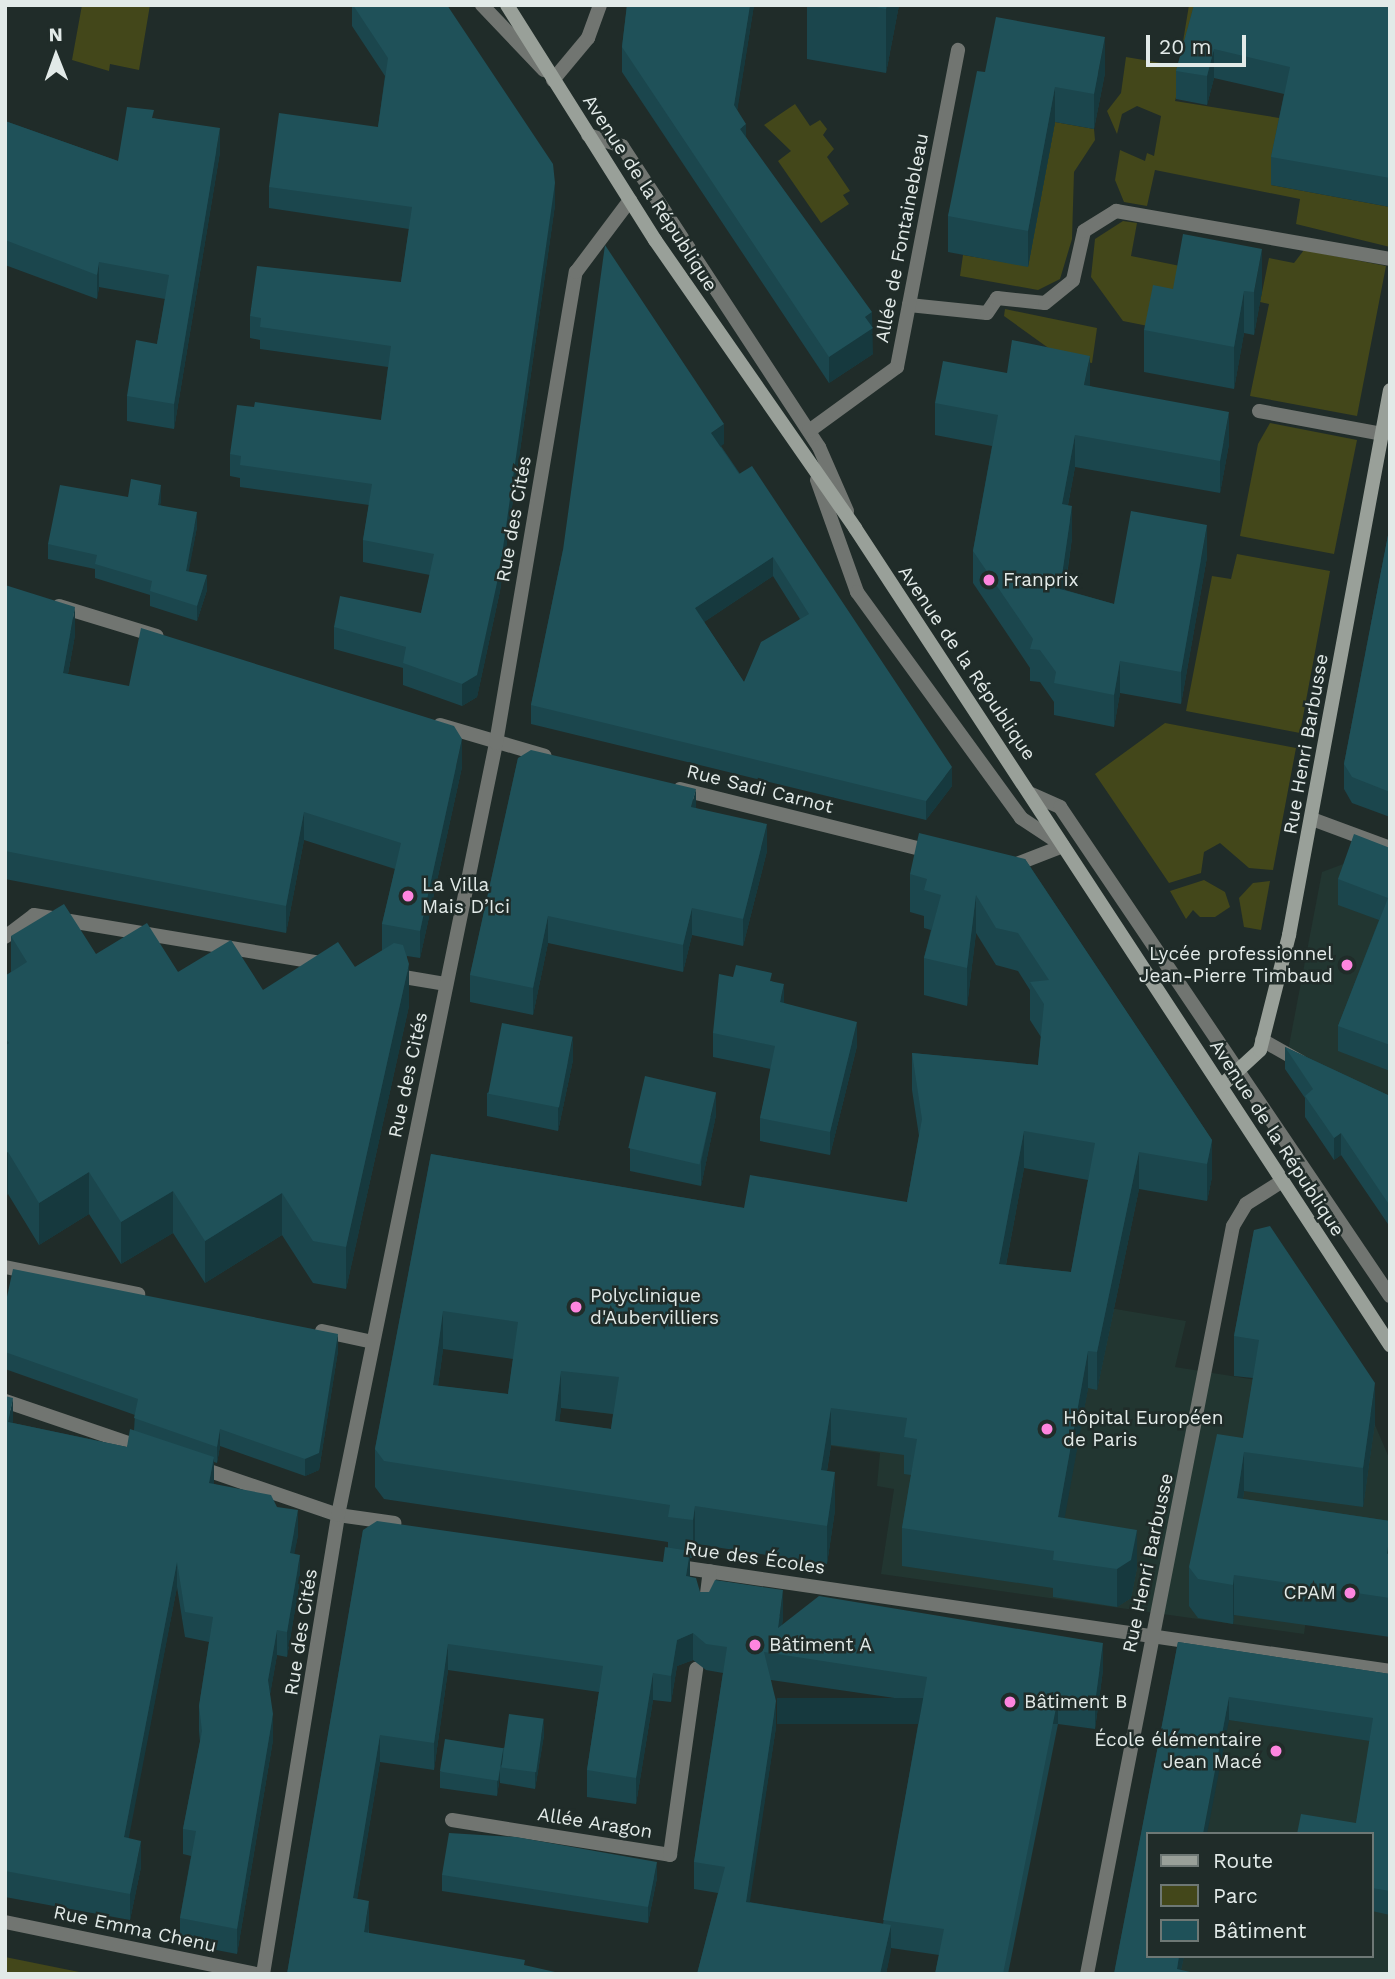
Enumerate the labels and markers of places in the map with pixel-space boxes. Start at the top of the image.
place label: Franprix [1003,569,1079,591]
marker: Franprix [981,572,997,588]
place label: La Villa Mais D’Ici [422,874,510,918]
marker: La Villa Mais D’Ici [400,888,416,904]
place label: Lycée professionnel Jean-Pierre Timbaud [1138,943,1333,987]
marker: Lycée professionnel Jean-Pierre Timbaud [1339,957,1355,973]
place label: Polyclinique d'Aubervilliers [590,1285,719,1329]
marker: Polyclinique d'Aubervilliers [568,1299,584,1315]
place label: Hôpital Européen de Paris [1063,1407,1224,1451]
marker: Hôpital Européen de Paris [1037,1419,1057,1439]
place label: CPAM [1284,1582,1336,1604]
marker: CPAM [1342,1585,1358,1601]
place label: Bâtiment A [769,1634,872,1656]
marker: Bâtiment A [747,1637,763,1653]
place label: Bâtiment B [1024,1691,1127,1713]
marker: Bâtiment B [1002,1694,1018,1710]
place label: École élémentaire Jean Macé [1094,1729,1262,1773]
marker: École élémentaire Jean Macé [1268,1743,1284,1759]

